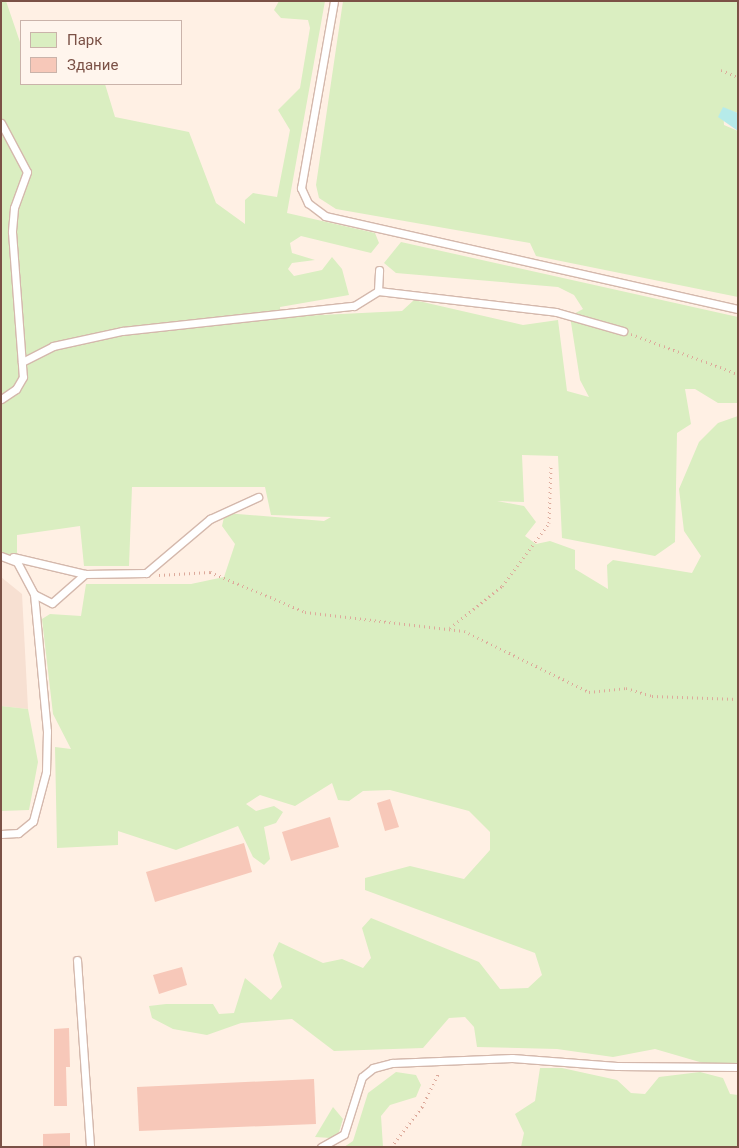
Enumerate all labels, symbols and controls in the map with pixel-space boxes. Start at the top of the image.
legend [20,20,182,85]
text: Парк [67,31,102,49]
text: Здание [67,56,118,74]

